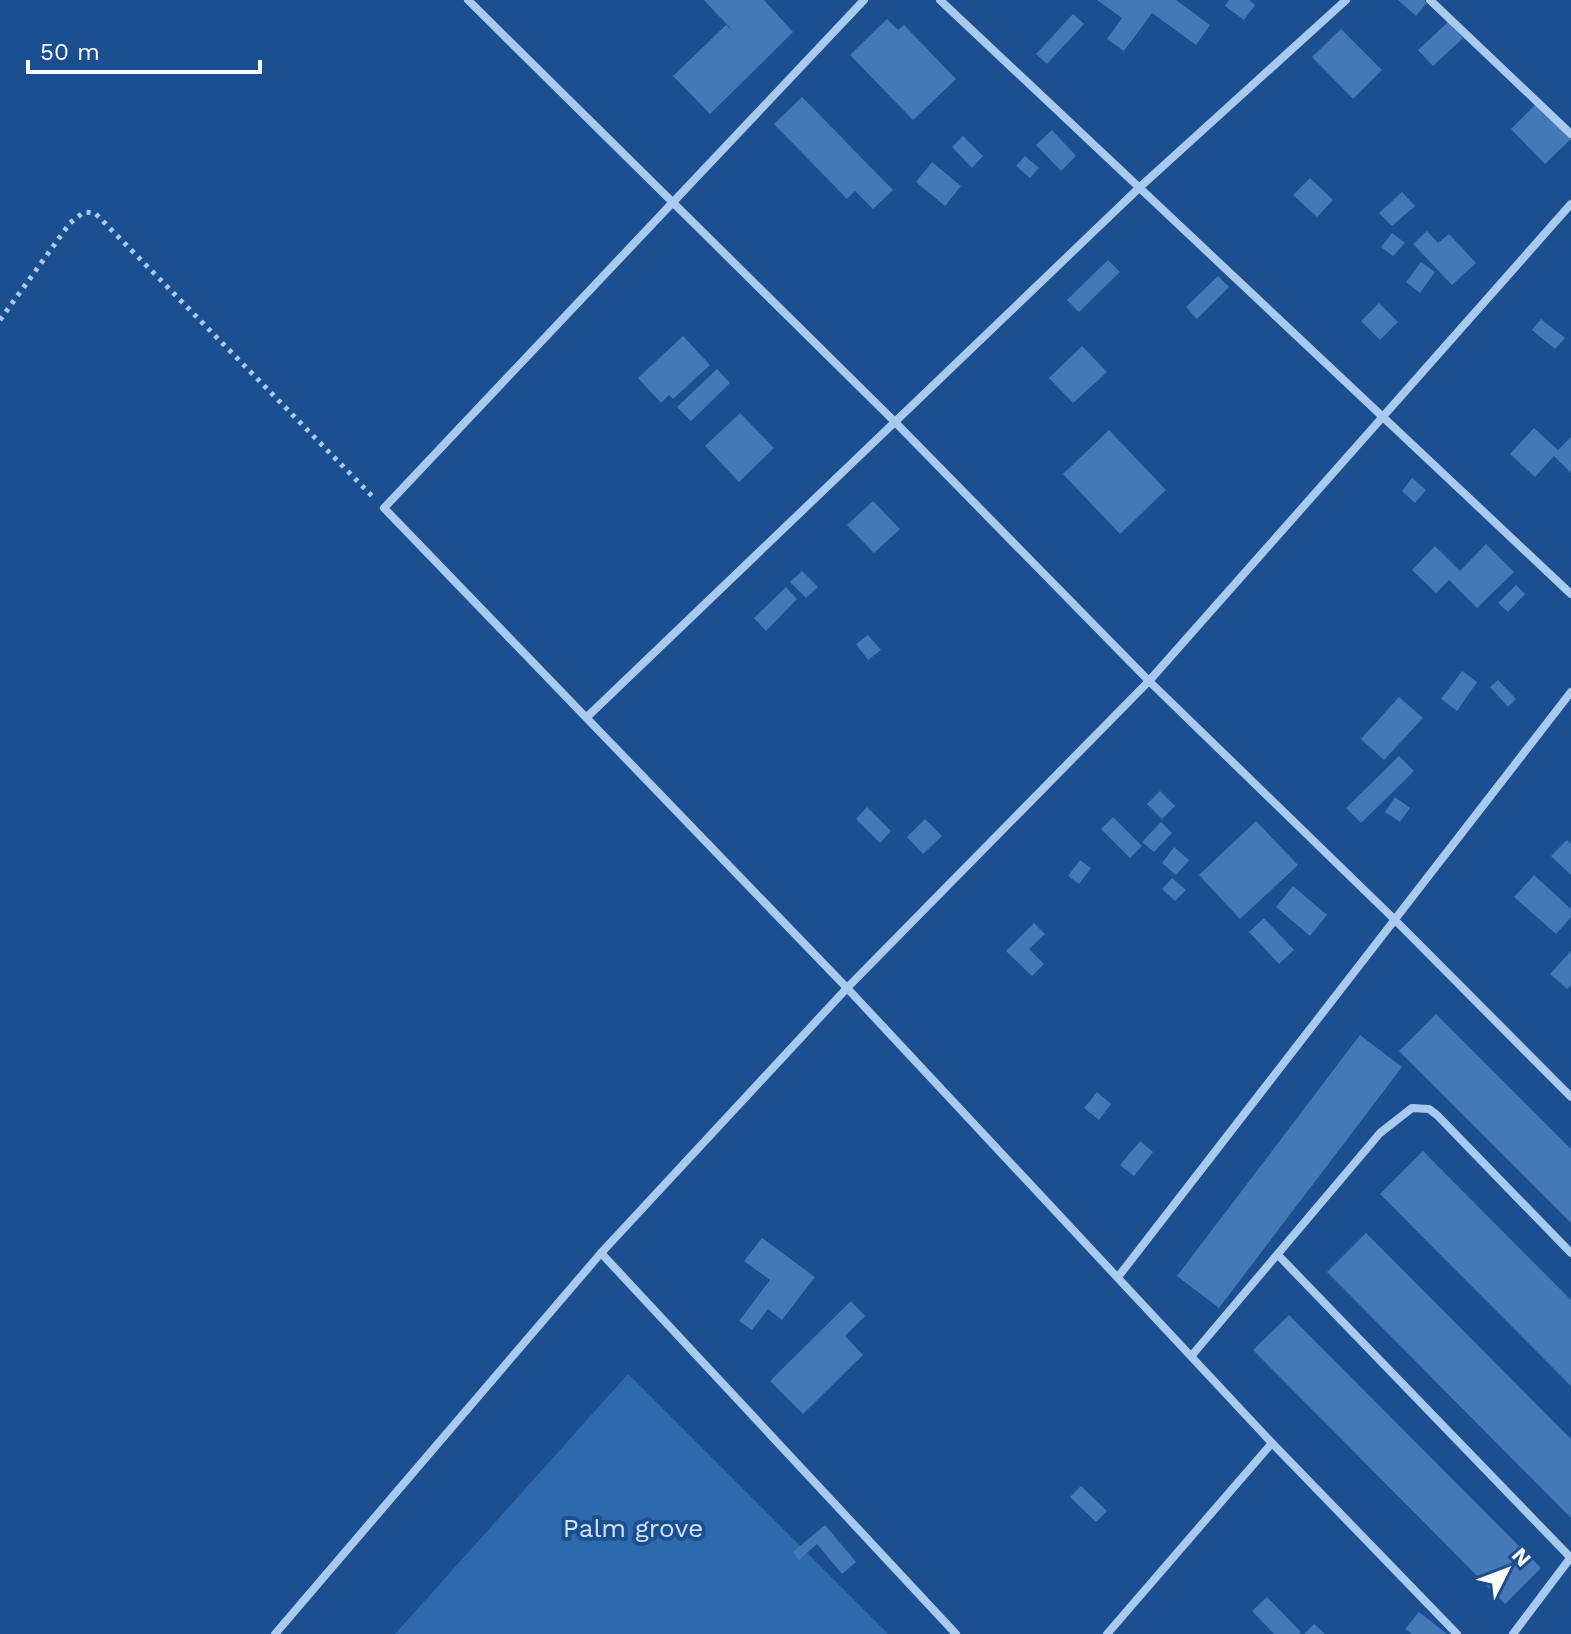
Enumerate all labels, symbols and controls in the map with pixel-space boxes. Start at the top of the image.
scale bar [28,24,260,74]
text: 50 m [40,38,100,66]
park label: Palm grove [563,1513,703,1543]
north arrow [1467,1530,1547,1610]
text: N [1507,1543,1536,1571]

